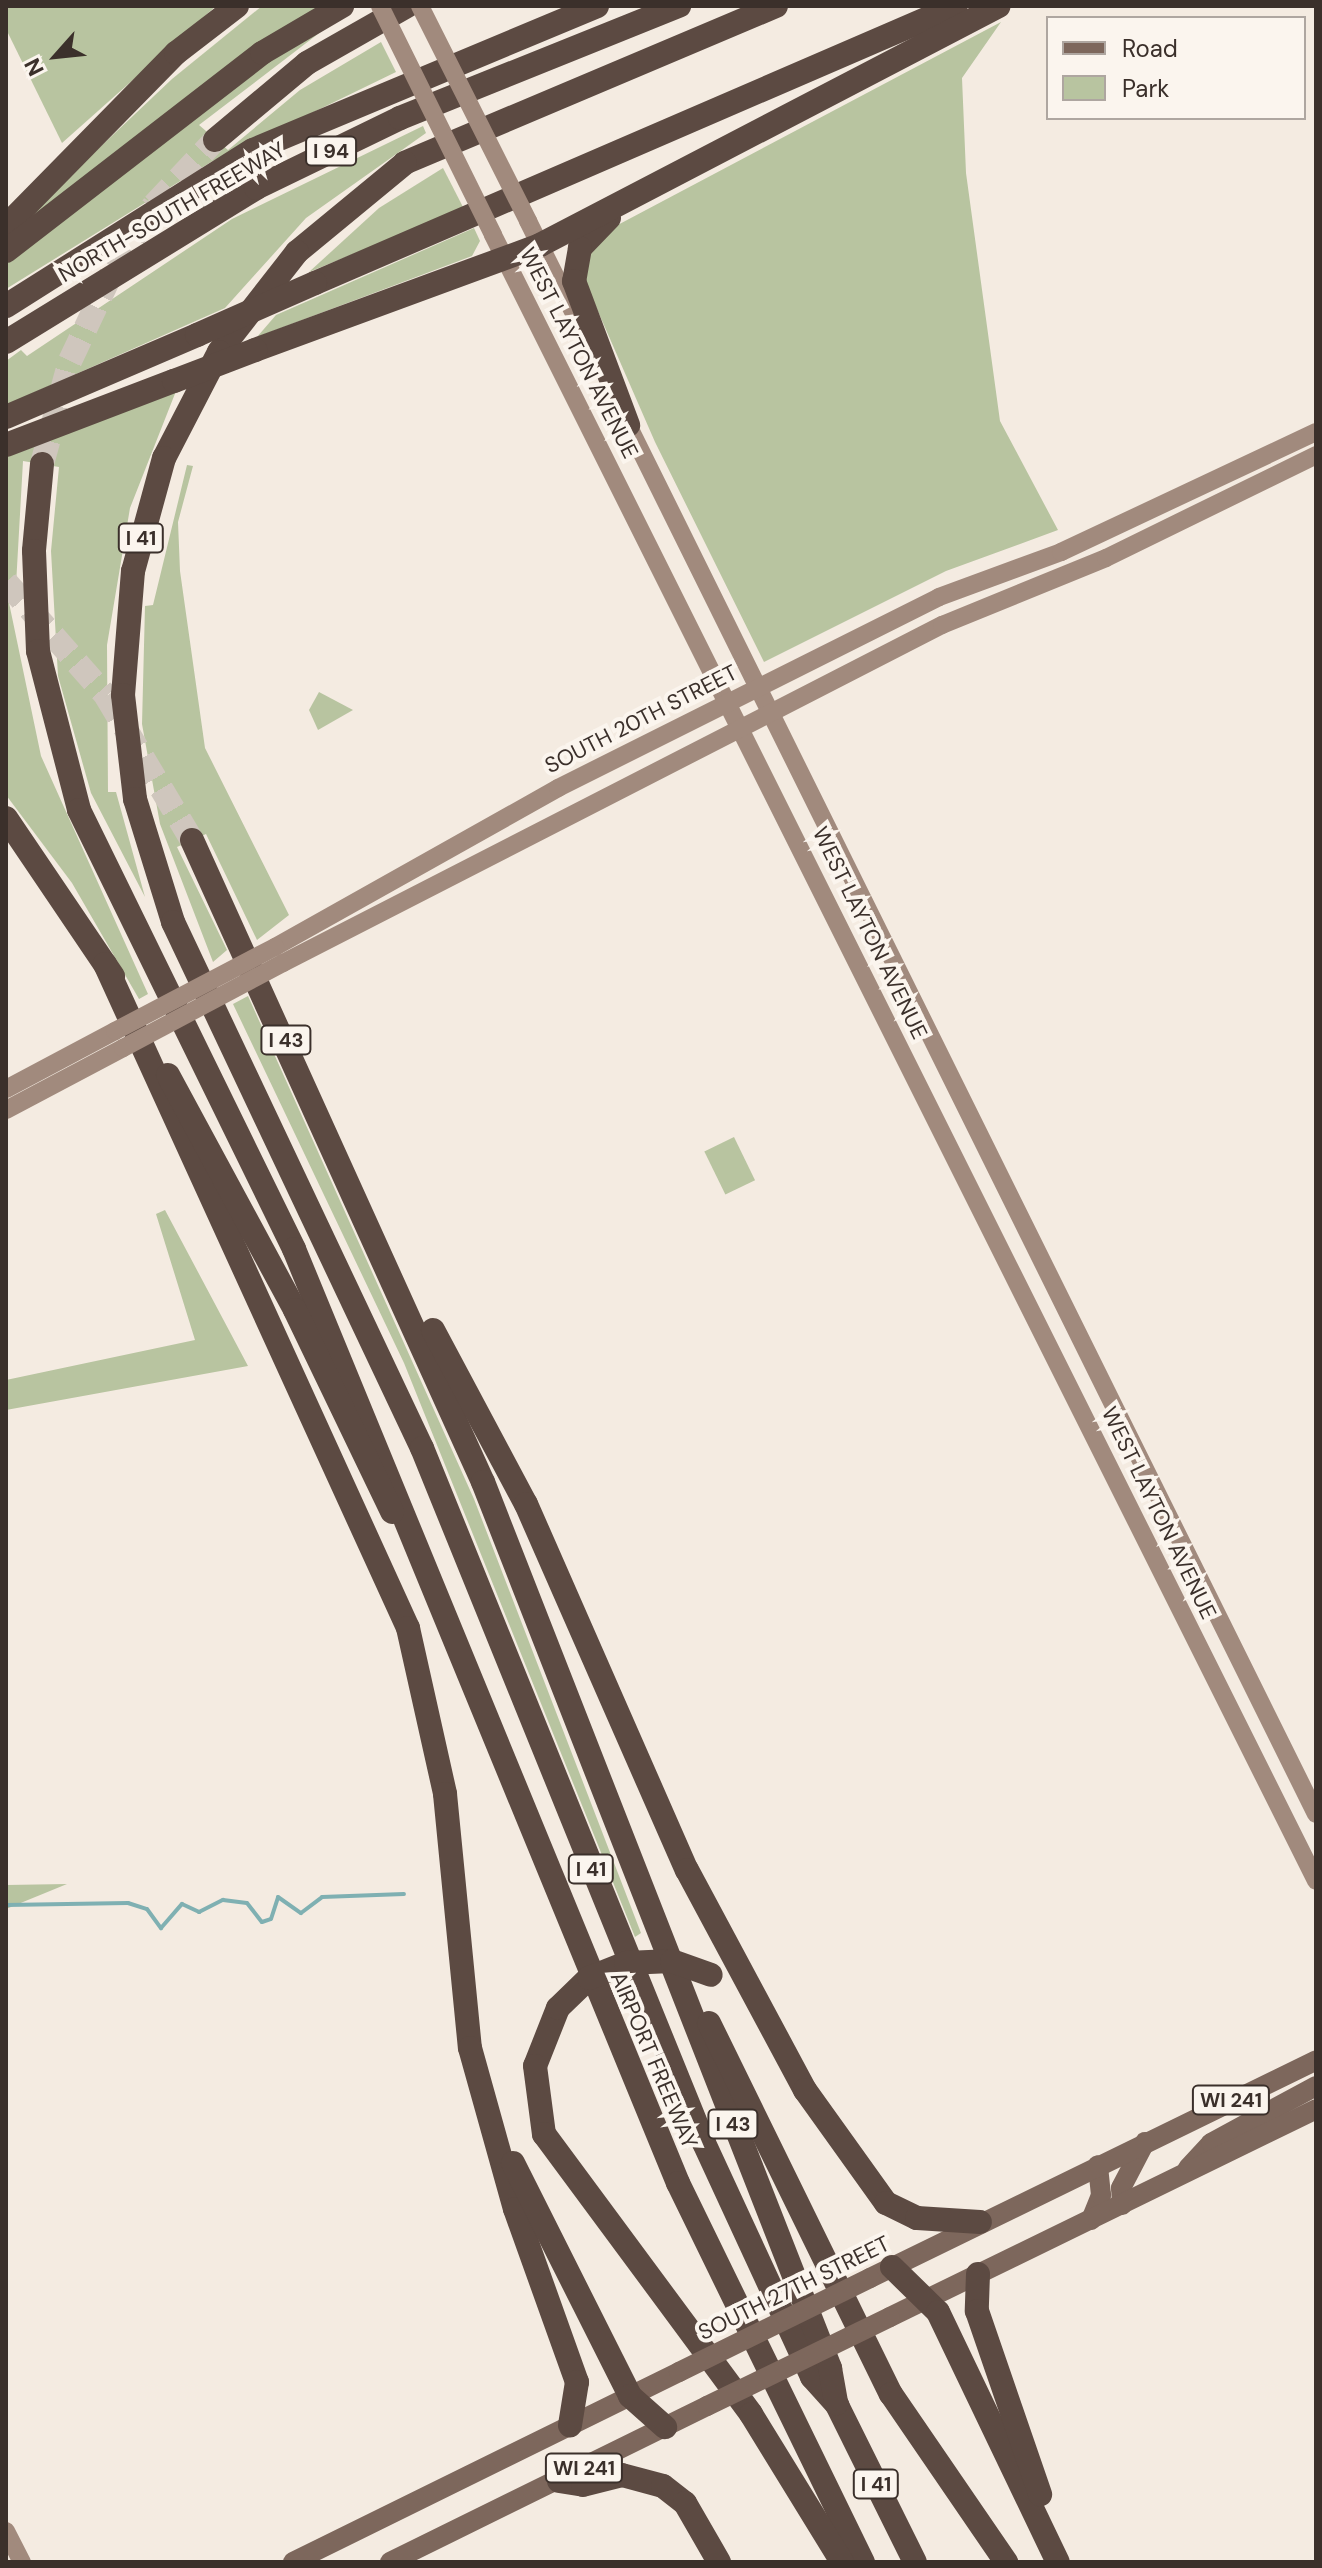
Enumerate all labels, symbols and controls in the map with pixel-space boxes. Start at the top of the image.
north arrow [16,16,96,96]
legend [1046,16,1306,120]
text: Road [1122,33,1178,64]
text: N [18,53,51,81]
text: Park [1122,73,1169,104]
road number: I 94 [305,135,357,167]
street label: NORTH-SOUTH FREEWAY [54,136,290,288]
street label: WEST LAYTON AVENUE [514,243,644,463]
road number: I 41 [117,522,165,554]
street label: SOUTH 20TH STREET [540,659,742,779]
street label: WEST LAYTON AVENUE [807,823,933,1043]
road number: I 43 [260,1024,312,1056]
street label: WEST LAYTON AVENUE [1096,1403,1222,1623]
road number: I 41 [567,1853,615,1885]
street label: AIRPORT FREEWAY [605,1968,703,2152]
road number: WI 241 [1191,2084,1271,2116]
road number: I 43 [707,2108,759,2140]
street label: SOUTH 27TH STREET [694,2230,894,2346]
road number: WI 241 [544,2452,624,2484]
road number: I 41 [852,2468,900,2500]

